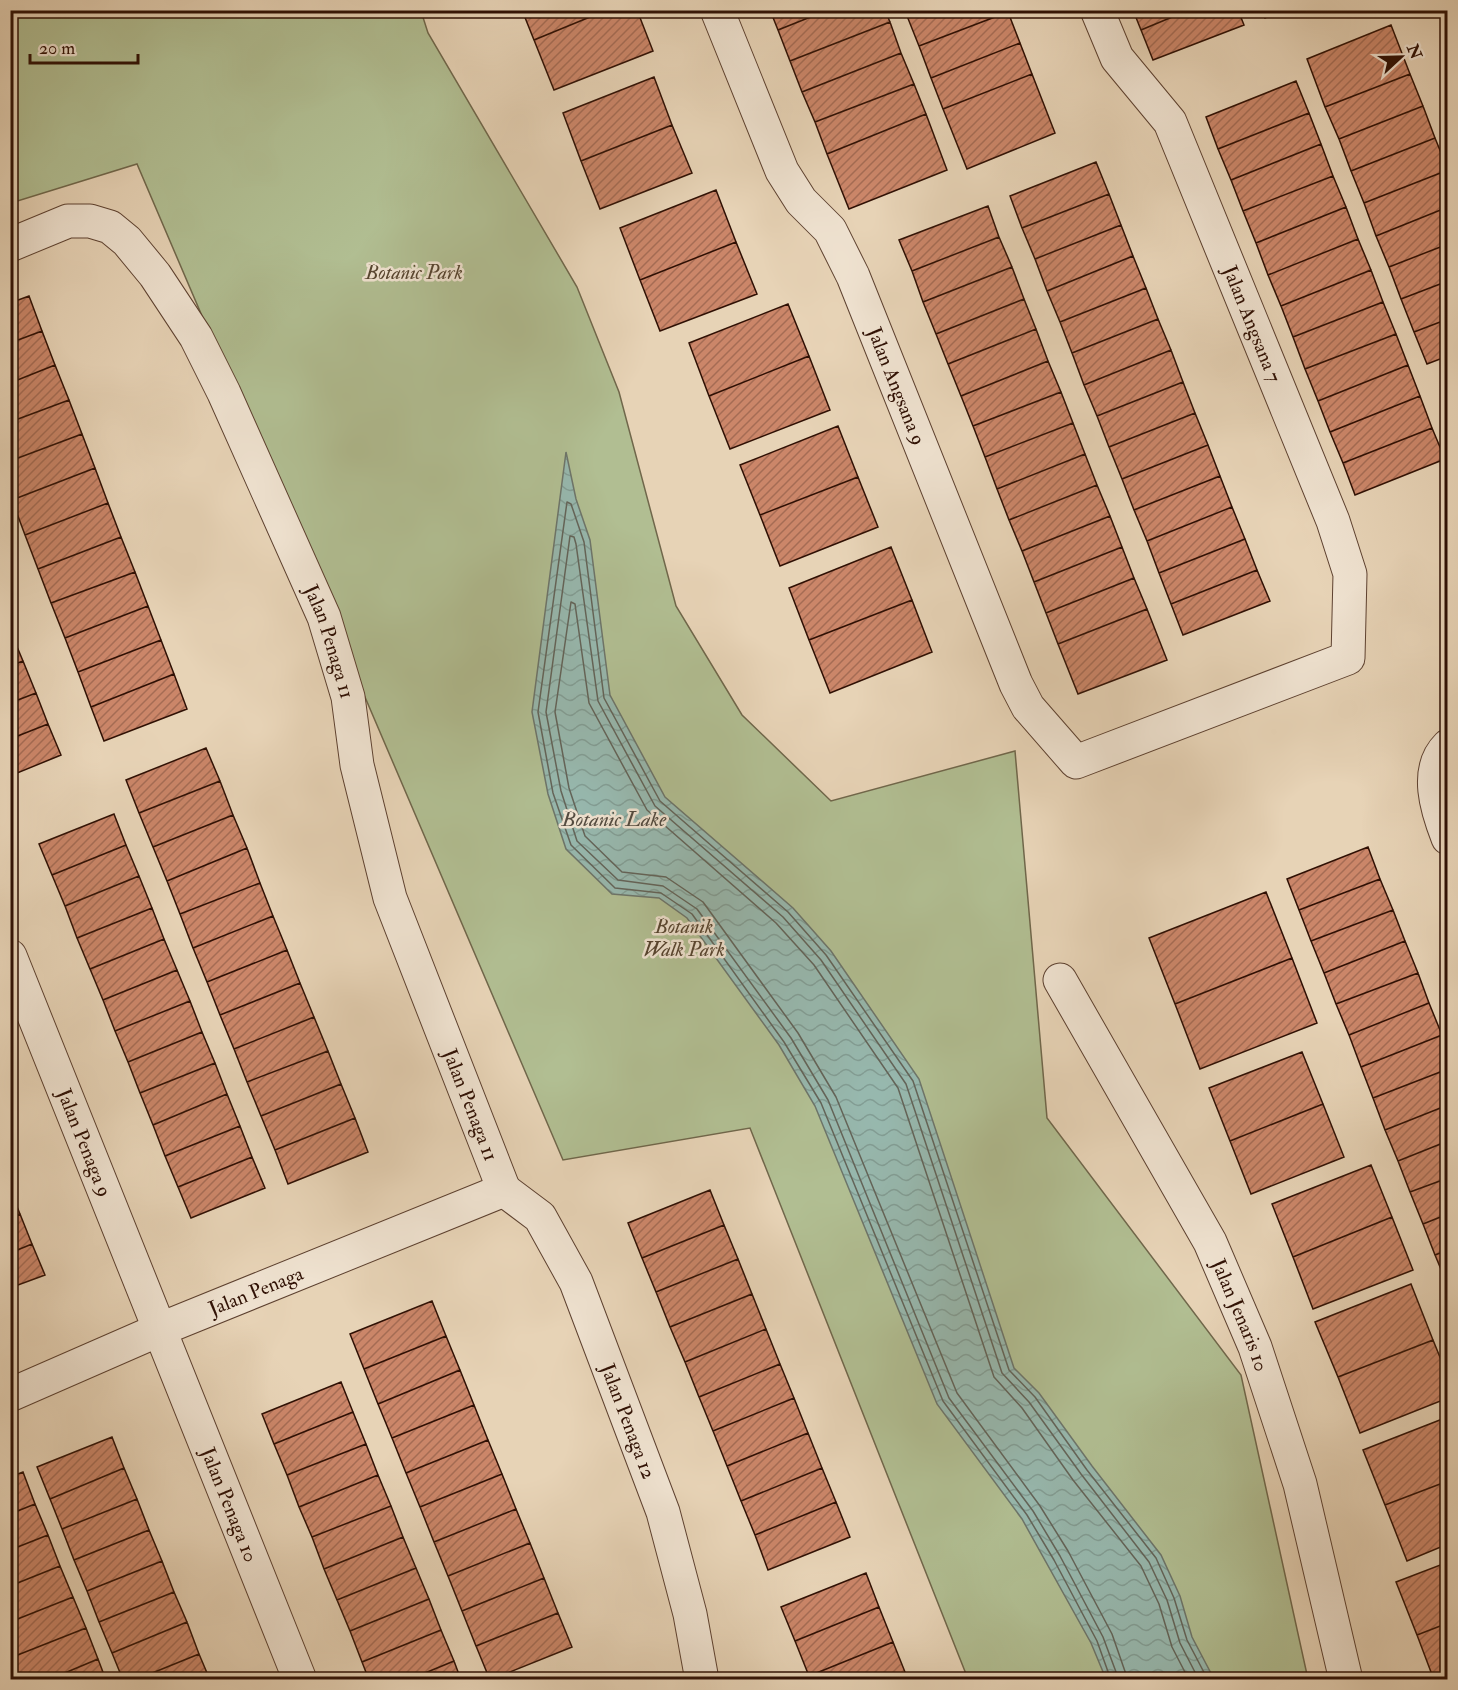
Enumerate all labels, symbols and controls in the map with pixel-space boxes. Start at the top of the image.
scale bar [30,27,138,65]
north arrow [1371,27,1431,87]
text: 20 m [39,37,75,60]
text: N [1402,40,1426,63]
park label: Botanic Park [364,260,463,285]
street label: Jalan Angsana 7 [1217,261,1287,386]
street label: Jalan Angsana 9 [862,322,932,449]
street label: Jalan Penaga 11 [298,580,360,701]
water label: Botanic Lake [561,806,667,833]
park label: Botanik Walk Park [643,914,725,962]
street label: Jalan Penaga 11 [437,1044,504,1164]
street label: Jalan Penaga 9 [51,1084,118,1200]
street label: Jalan Jenaris 10 [1206,1254,1275,1374]
street label: Jalan Penaga [204,1260,307,1321]
street label: Jalan Penaga 12 [595,1359,662,1482]
street label: Jalan Penaga 10 [195,1443,264,1566]

